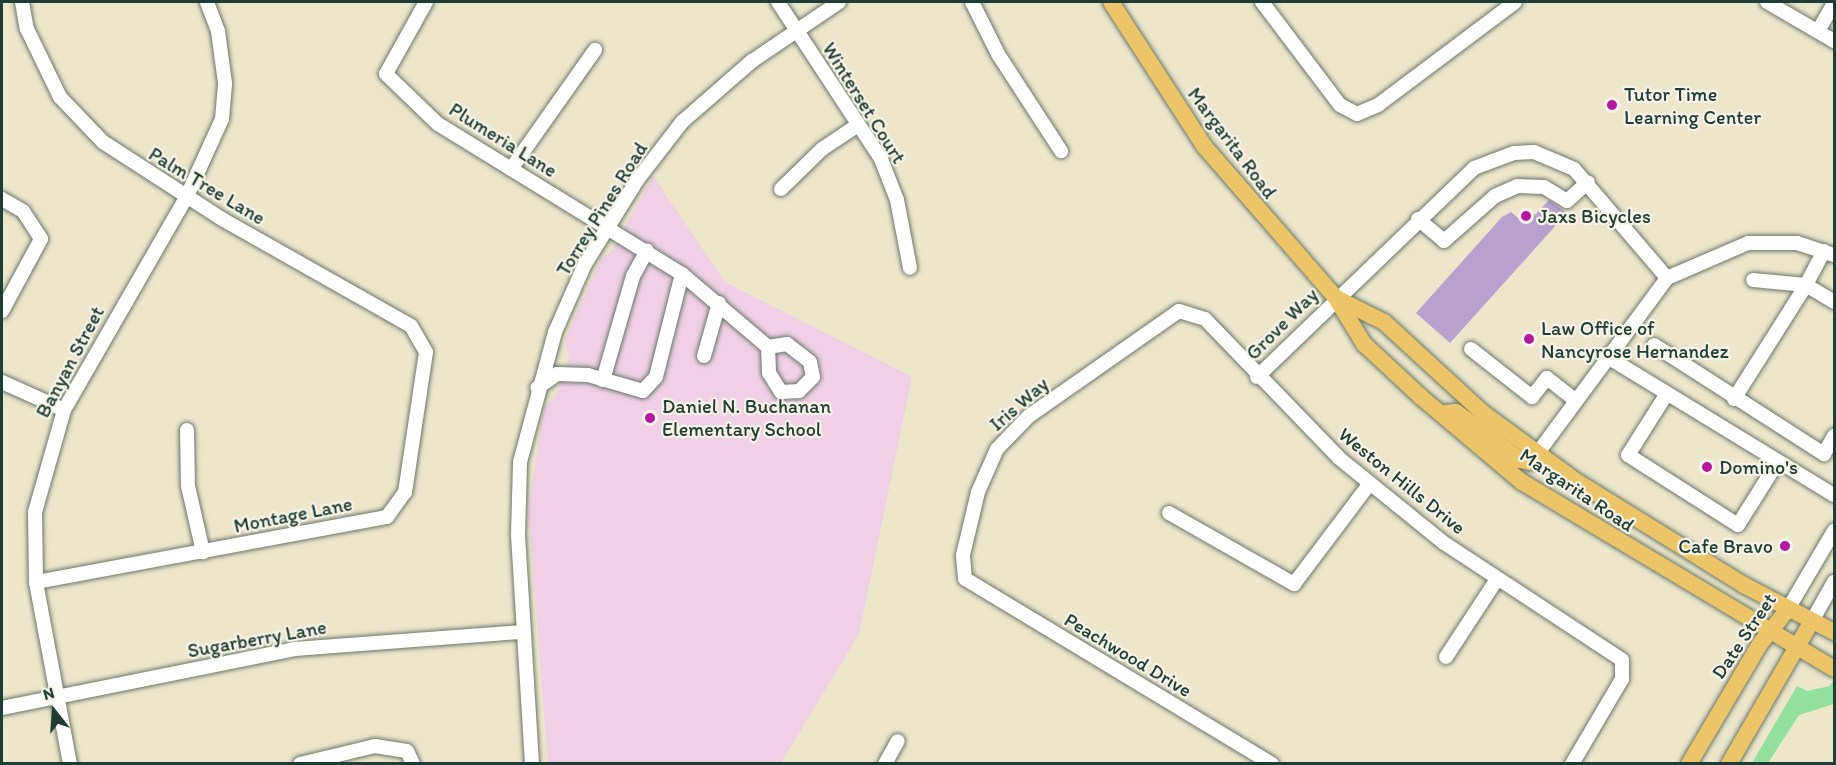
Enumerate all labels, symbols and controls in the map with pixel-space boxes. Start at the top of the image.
street label: Winterset Court [817,38,911,168]
place label: Tutor Time Learning Center [1624,82,1762,129]
street label: Margarita Road [1183,83,1281,203]
street label: Plumeria Lane [444,97,562,183]
marker: Tutor Time Learning Center [1605,98,1619,112]
street label: Torrey Pines Road [551,138,653,280]
street label: Palm Tree Lane [145,142,269,230]
place label: Jaxs Bicycles [1538,204,1651,228]
marker: Jaxs Bicycles [1519,209,1533,223]
street label: Grove Way [1241,283,1323,365]
street label: Banyan Street [31,302,109,422]
place label: Law Office of Nancyrose Hernandez [1541,316,1729,363]
marker: Law Office of Nancyrose Hernandez [1522,332,1536,346]
street label: Iris Way [985,372,1053,436]
place label: Daniel N. Buchanan Elementary School [662,394,831,441]
marker: Daniel N. Buchanan Elementary School [643,411,657,425]
street label: Weston Hills Drive [1333,422,1471,540]
street label: Margarita Road [1515,443,1639,537]
place label: Domino's [1719,455,1798,479]
marker: Domino's [1700,460,1714,474]
street label: Montage Lane [232,492,354,538]
place label: Cafe Bravo [1678,534,1773,558]
marker: Cafe Bravo [1778,539,1792,553]
street label: Date Street [1707,589,1781,683]
street label: Peachwood Drive [1060,608,1196,702]
street label: Sugarberry Lane [186,615,328,663]
north arrow [24,681,84,741]
text: N [41,683,57,704]

